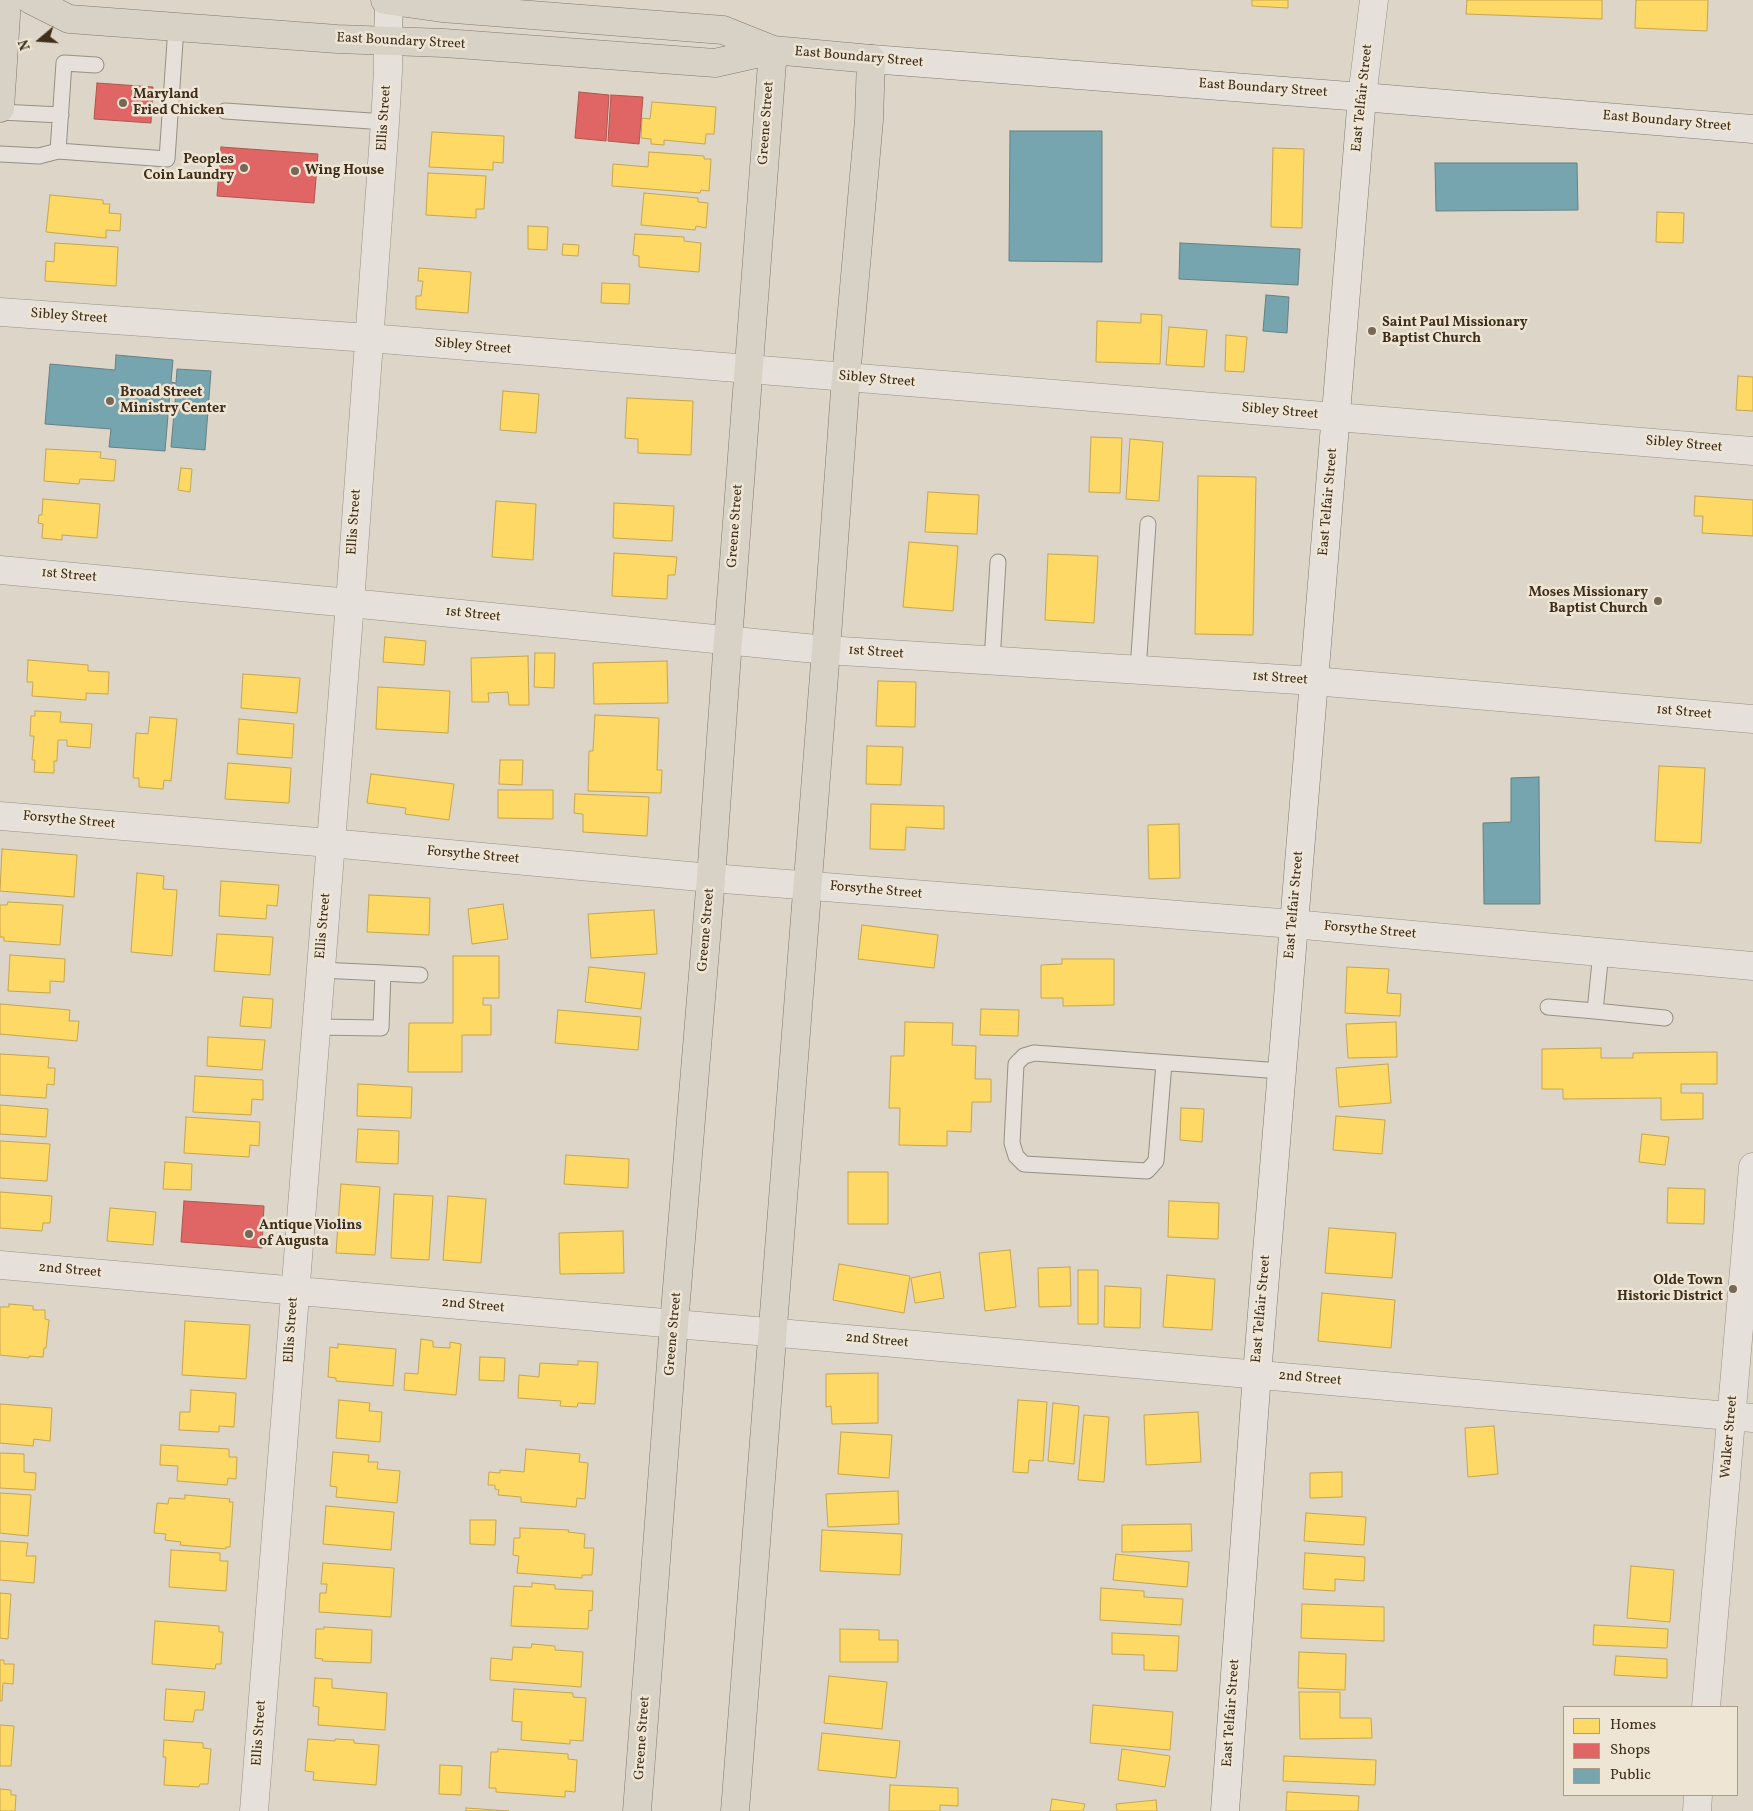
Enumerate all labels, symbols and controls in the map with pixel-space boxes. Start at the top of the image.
north arrow [15,15,65,65]
street label: East Boundary Street [336,30,466,54]
text: N [15,37,36,53]
street label: East Telfair Street [1349,43,1377,153]
street label: East Boundary Street [794,44,924,72]
street label: East Boundary Street [1198,76,1328,102]
street label: Greene Street [756,81,778,165]
street label: Ellis Street [374,84,396,152]
place label: Maryland Fried Chicken [133,87,224,120]
marker: Maryland Fried Chicken [117,97,129,109]
street label: East Boundary Street [1602,108,1732,136]
place label: Peoples Coin Laundry [144,152,234,184]
marker: Peoples Coin Laundry [238,162,250,174]
place label: Wing House [305,163,384,179]
marker: Wing House [289,165,301,177]
street label: Sibley Street [30,306,108,328]
place label: Saint Paul Missionary Baptist Church [1382,315,1527,348]
marker: Saint Paul Missionary Baptist Church [1366,325,1378,337]
street label: Sibley Street [434,335,512,359]
street label: Sibley Street [838,368,916,392]
place label: Broad Street Ministry Center [120,385,226,418]
marker: Broad Street Ministry Center [104,395,116,407]
street label: Sibley Street [1241,400,1319,424]
street label: Sibley Street [1645,433,1723,457]
street label: East Telfair Street [1316,447,1342,557]
street label: Greene Street [725,484,747,568]
street label: Ellis Street [344,488,366,556]
street label: 1st Street [40,565,98,587]
place label: Moses Missionary Baptist Church [1529,585,1648,618]
marker: Moses Missionary Baptist Church [1652,595,1664,607]
street label: 1st Street [444,604,502,626]
street label: 1st Street [848,643,904,663]
street label: 1st Street [1252,669,1308,689]
street label: 1st Street [1655,702,1713,724]
street label: Forsythe Street [22,809,116,833]
street label: Forsythe Street [426,844,520,868]
street label: East Telfair Street [1282,850,1308,960]
street label: Forsythe Street [829,879,923,903]
street label: Greene Street [695,887,719,973]
street label: Ellis Street [313,892,335,960]
street label: Forsythe Street [1323,919,1417,943]
place label: Antique Violins of Augusta [259,1218,362,1250]
marker: Antique Violins of Augusta [243,1228,255,1240]
street label: East Telfair Street [1249,1254,1275,1364]
street label: 2nd Street [38,1260,102,1282]
place label: Olde Town Historic District [1617,1273,1723,1305]
marker: Olde Town Historic District [1727,1283,1739,1295]
street label: Greene Street [662,1291,686,1377]
street label: 2nd Street [441,1295,505,1317]
street label: Ellis Street [281,1296,303,1364]
street label: 2nd Street [845,1330,909,1352]
street label: 2nd Street [1278,1368,1342,1390]
street label: Walker Street [1718,1395,1742,1479]
street label: East Telfair Street [1220,1658,1244,1768]
street label: Greene Street [632,1696,654,1780]
street label: Ellis Street [249,1699,271,1767]
legend [1563,1706,1738,1796]
text: Homes [1610,1715,1656,1736]
text: Shops [1610,1740,1650,1761]
text: Public [1610,1765,1651,1786]

